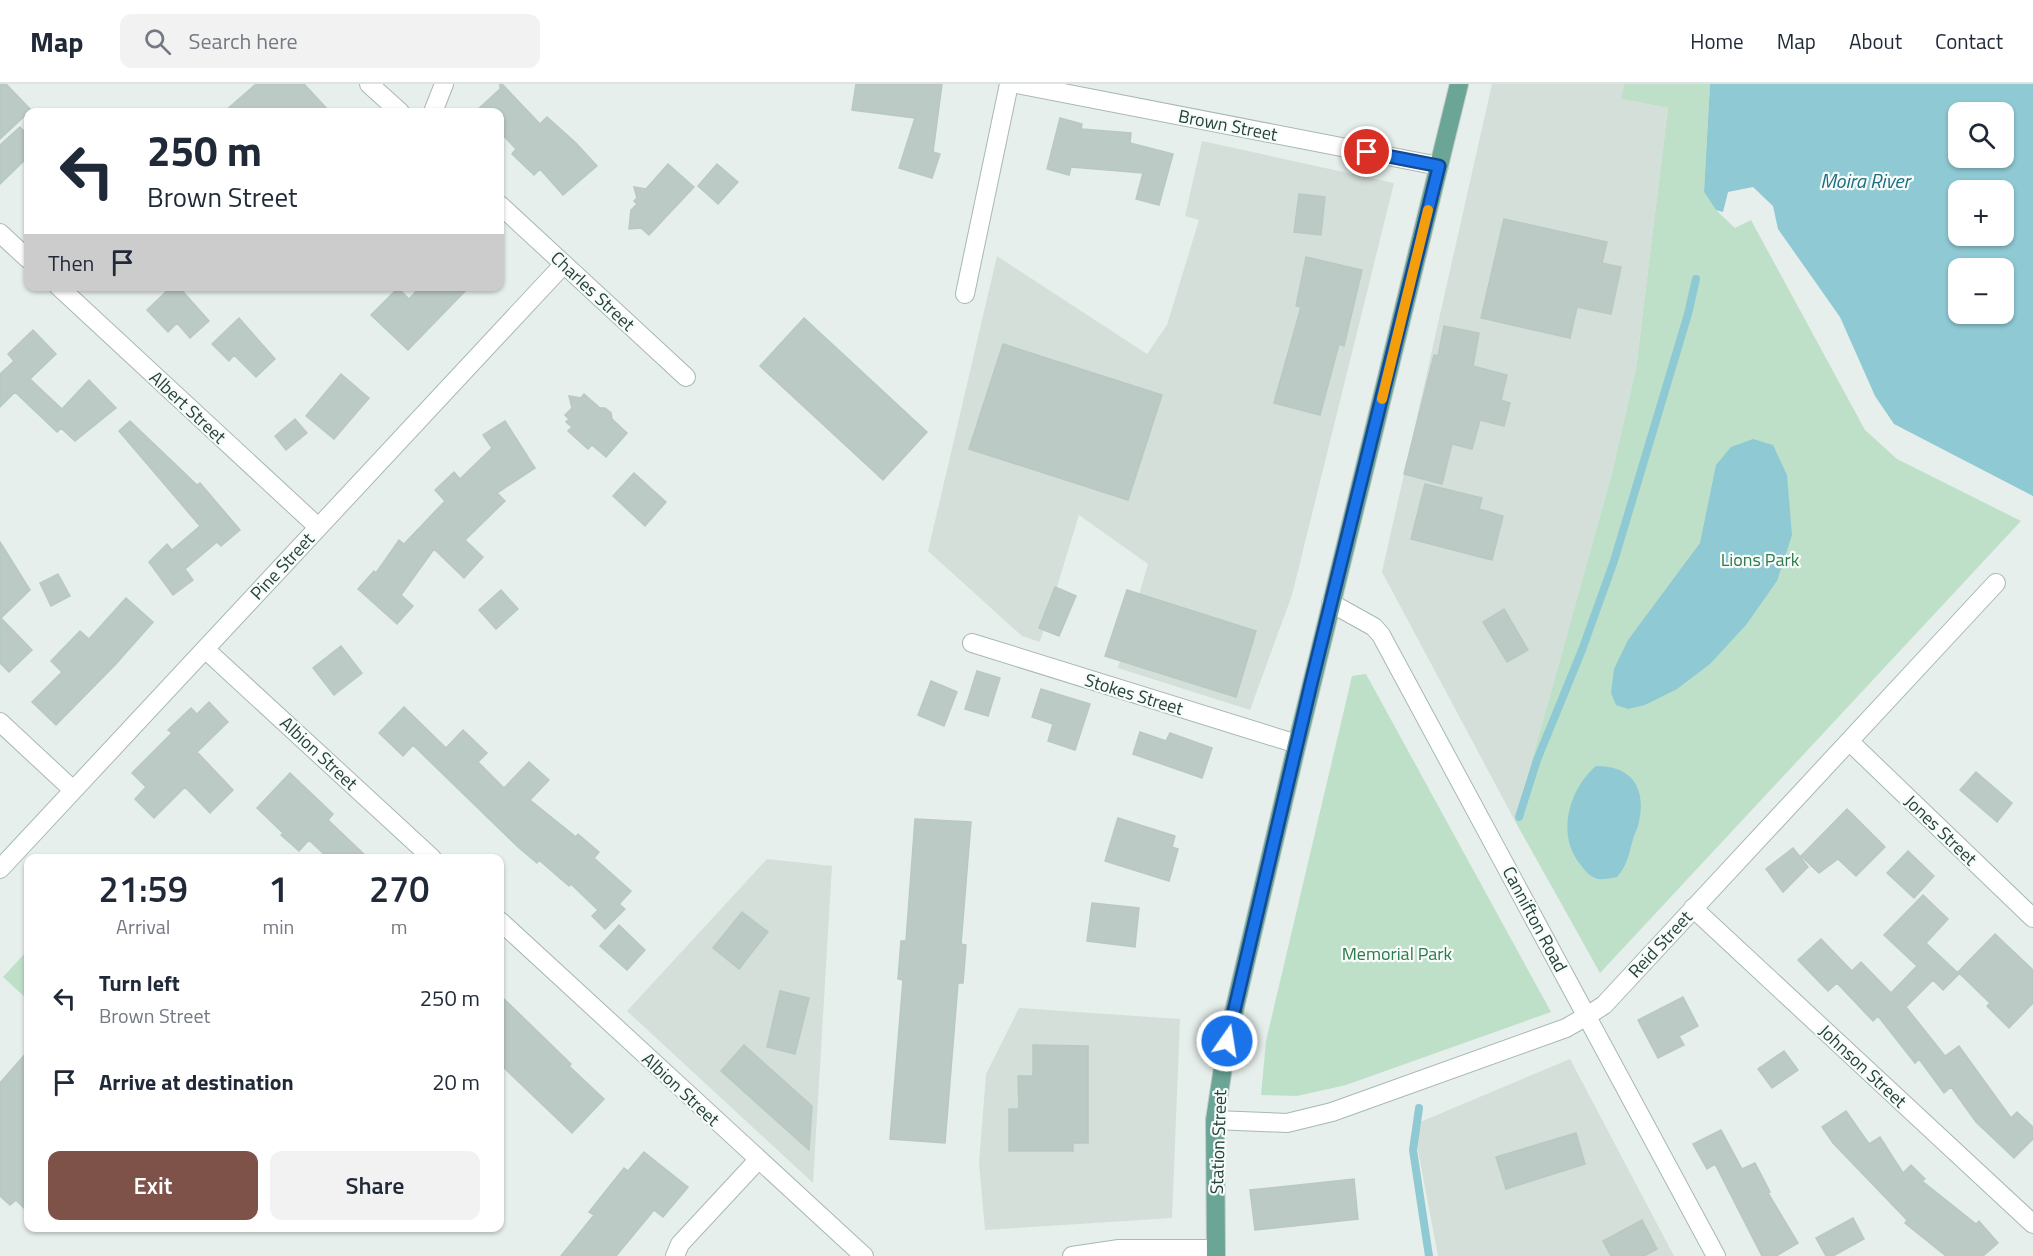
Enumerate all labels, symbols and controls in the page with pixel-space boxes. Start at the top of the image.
search box [120,14,540,68]
text: Map [30,20,84,63]
text: Search here [189,24,298,58]
icon: search [141,25,174,58]
text: Home [1690,25,1744,57]
text: Map [1777,25,1816,57]
text: About [1849,25,1902,57]
text: Contact [1935,25,2003,57]
street label: Brown Street [1176,102,1280,148]
map controls [1948,102,2014,324]
button: search [1948,102,2014,168]
text: 250 m [147,118,262,182]
pin [1341,126,1392,177]
icon: left [48,132,126,210]
icon: arrive [1350,135,1383,168]
water label: Moira River [1820,165,1913,196]
text: Brown Street [147,176,297,217]
button: + [1948,180,2014,246]
street label: Charles Street [545,245,642,338]
text: Then [48,246,94,280]
icon: arrive [106,246,139,279]
button: − [1948,258,2014,324]
street label: Albert Street [144,364,233,450]
street label: Pine Street [244,526,321,606]
park label: Lions Park [1721,546,1800,573]
street label: Stokes Street [1081,666,1187,722]
street label: Albion Street [274,710,364,797]
street label: Jones Street [1898,788,1984,872]
text: 21:59 [99,861,188,916]
text: 1 [268,861,288,916]
text: 270 [369,861,429,916]
street label: Cannifton Road [1496,861,1574,977]
street label: Reid Street [1622,904,1699,984]
text: Arrival [116,911,170,942]
text: min [262,911,294,942]
text: m [391,911,407,942]
park label: Memorial Park [1342,940,1453,967]
text: Turn left [99,966,180,1000]
text: 250 m [420,981,480,1015]
icon: left [48,982,81,1015]
text: Brown Street [99,1000,210,1031]
position arrow [1195,1009,1259,1073]
street label: Johnson Street [1813,1018,1914,1114]
street label: Albion Street [636,1046,726,1133]
text: Arrive at destination [99,1065,294,1099]
text: 20 m [432,1065,480,1099]
icon: arrive [48,1066,81,1099]
street label: Station Street [1203,1089,1233,1195]
button: Exit [48,1151,258,1220]
button: Share [270,1151,480,1220]

